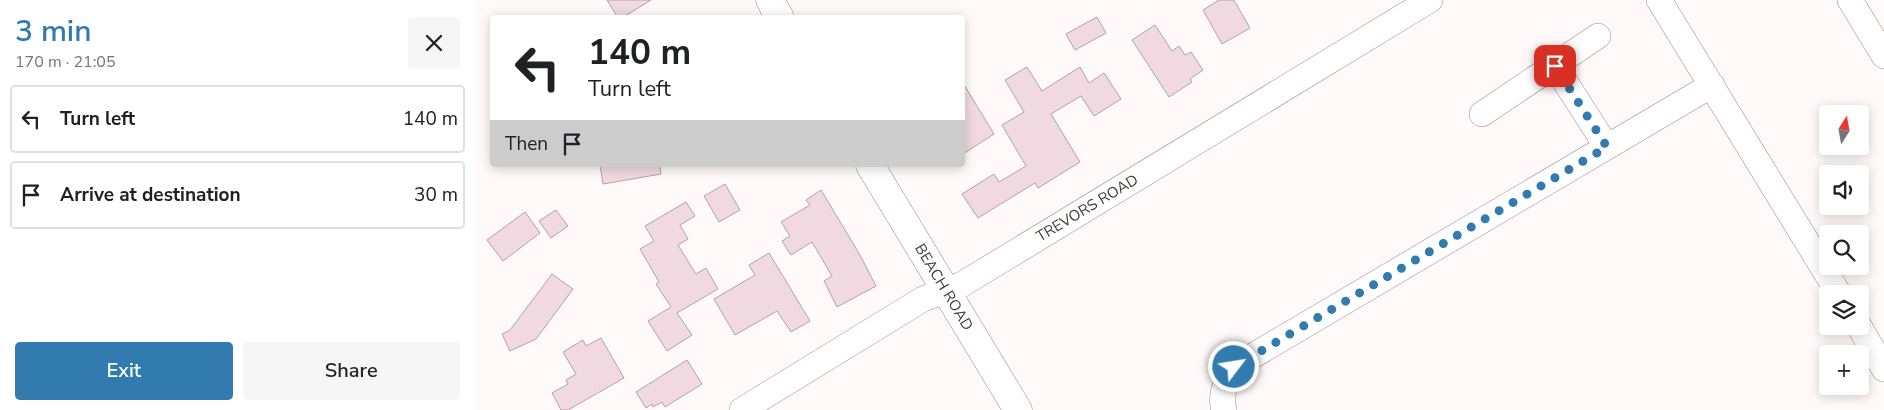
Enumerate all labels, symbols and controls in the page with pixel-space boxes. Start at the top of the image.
text: 3 min [15,11,91,52]
button: close [408,17,460,69]
text: 140 m [588,29,691,76]
icon: left [505,35,570,100]
pin [1534,45,1576,87]
text: 170 m · 21:05 [15,51,116,73]
icon: arrive [1541,52,1569,80]
text: Turn left [588,74,671,104]
icon: left [17,105,45,133]
north arrow [1819,105,1869,155]
map controls [1819,105,1869,395]
text: Turn left [60,106,135,132]
text: 140 m [403,106,458,132]
icon: arrive [558,130,586,158]
text: Then [505,131,548,157]
button: sound [1819,165,1869,215]
street label: TREVORS ROAD [1032,170,1142,246]
icon: arrive [17,181,45,209]
text: Arrive at destination [60,182,241,208]
text: 30 m [414,182,458,208]
button: search [1819,225,1869,275]
street label: BEACH ROAD [910,240,978,334]
button: layers [1819,285,1869,335]
position arrow [1207,340,1259,392]
button: Exit [15,342,233,400]
button: Share [243,342,460,400]
button: + [1819,345,1869,395]

